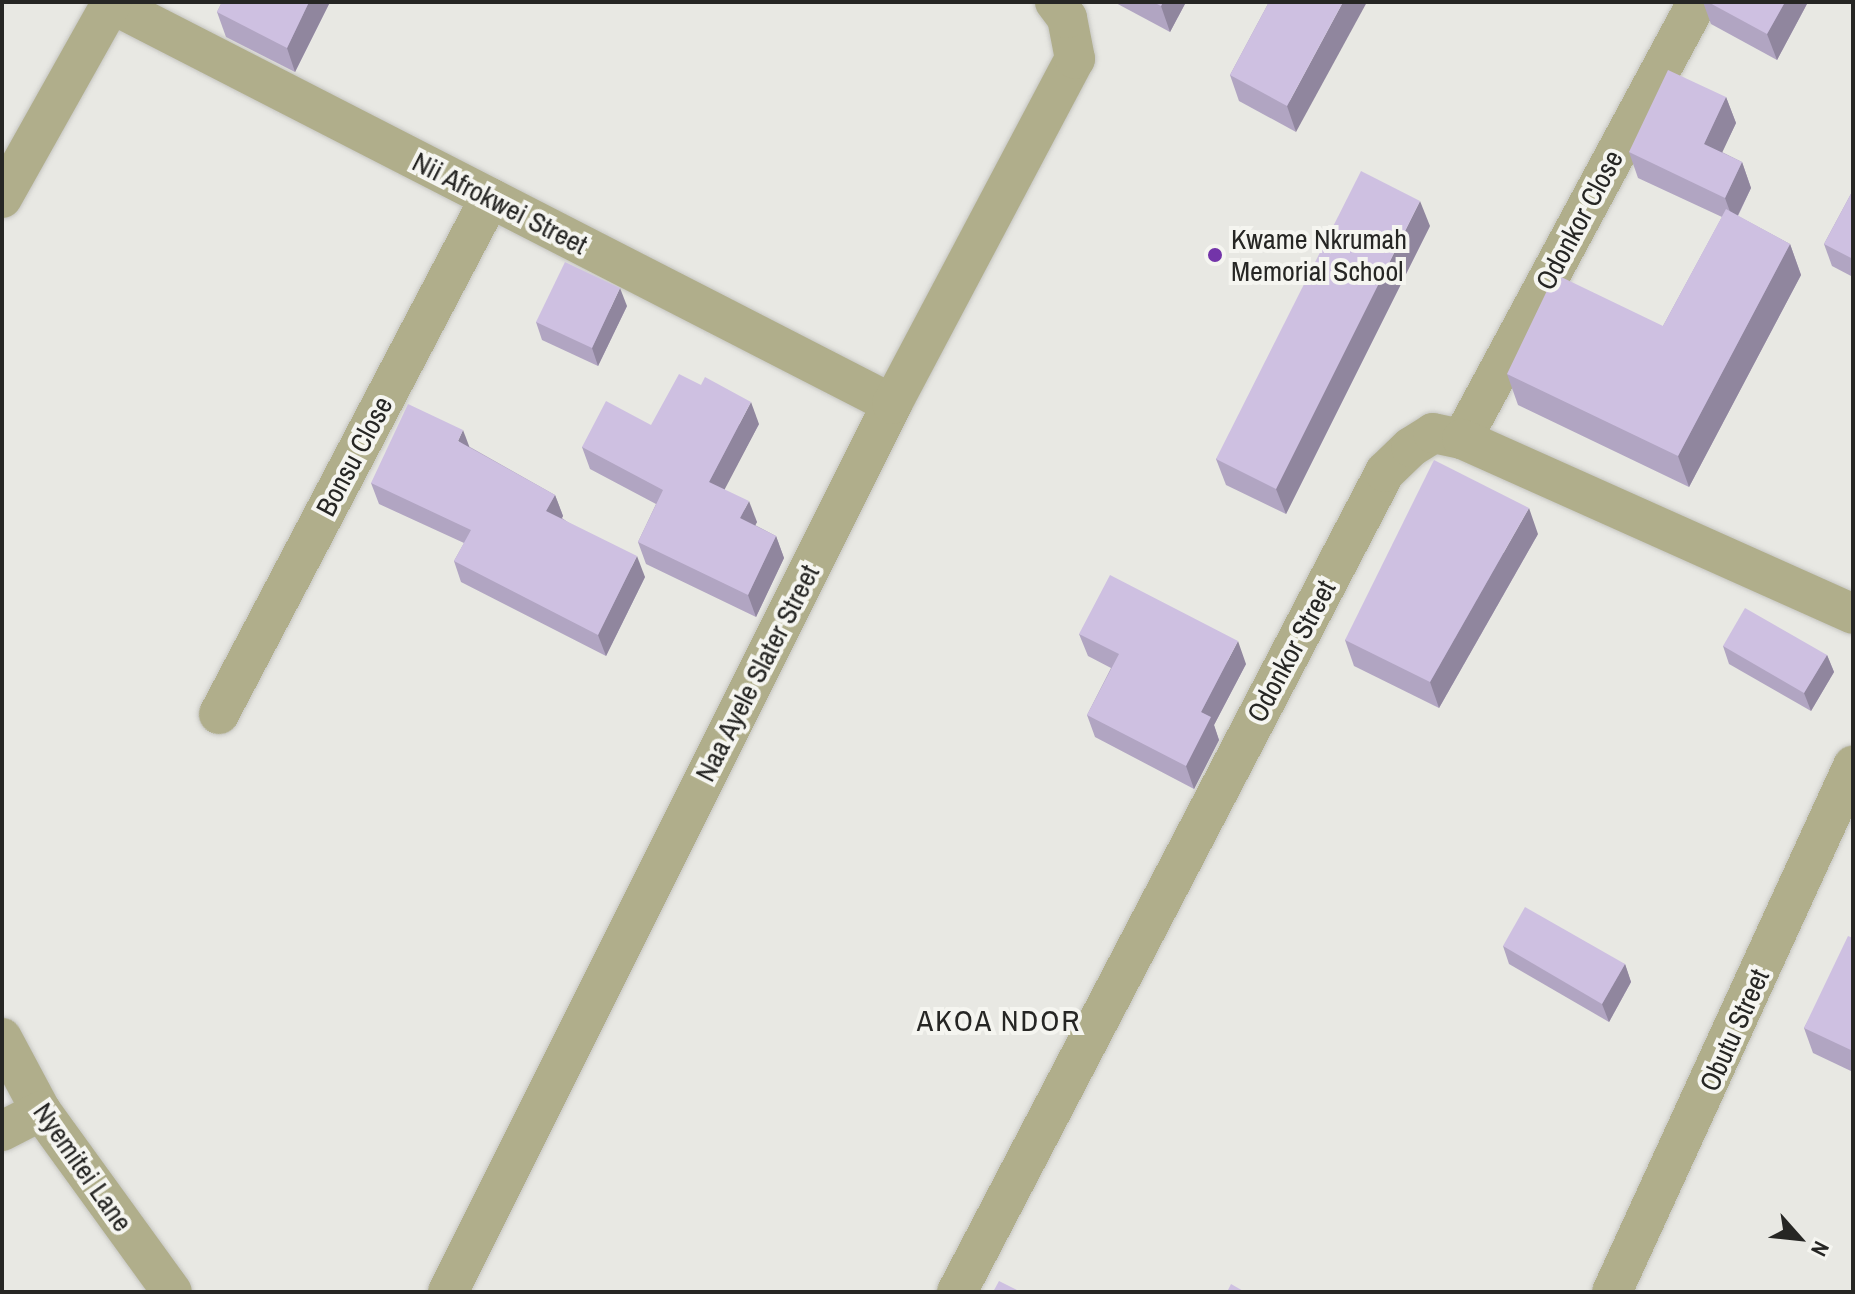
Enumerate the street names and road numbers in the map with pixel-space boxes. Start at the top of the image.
street label: Nii Afrokwei Street [407,144,593,262]
street label: Odonkor Close [1528,145,1630,295]
street label: Bonsu Close [309,391,399,521]
street label: Naa Ayele Slater Street [688,559,826,787]
street label: Odonkor Street [1240,574,1342,728]
street label: Obutu Street [1692,964,1776,1096]
street label: Nyemitei Lane [26,1096,140,1238]

